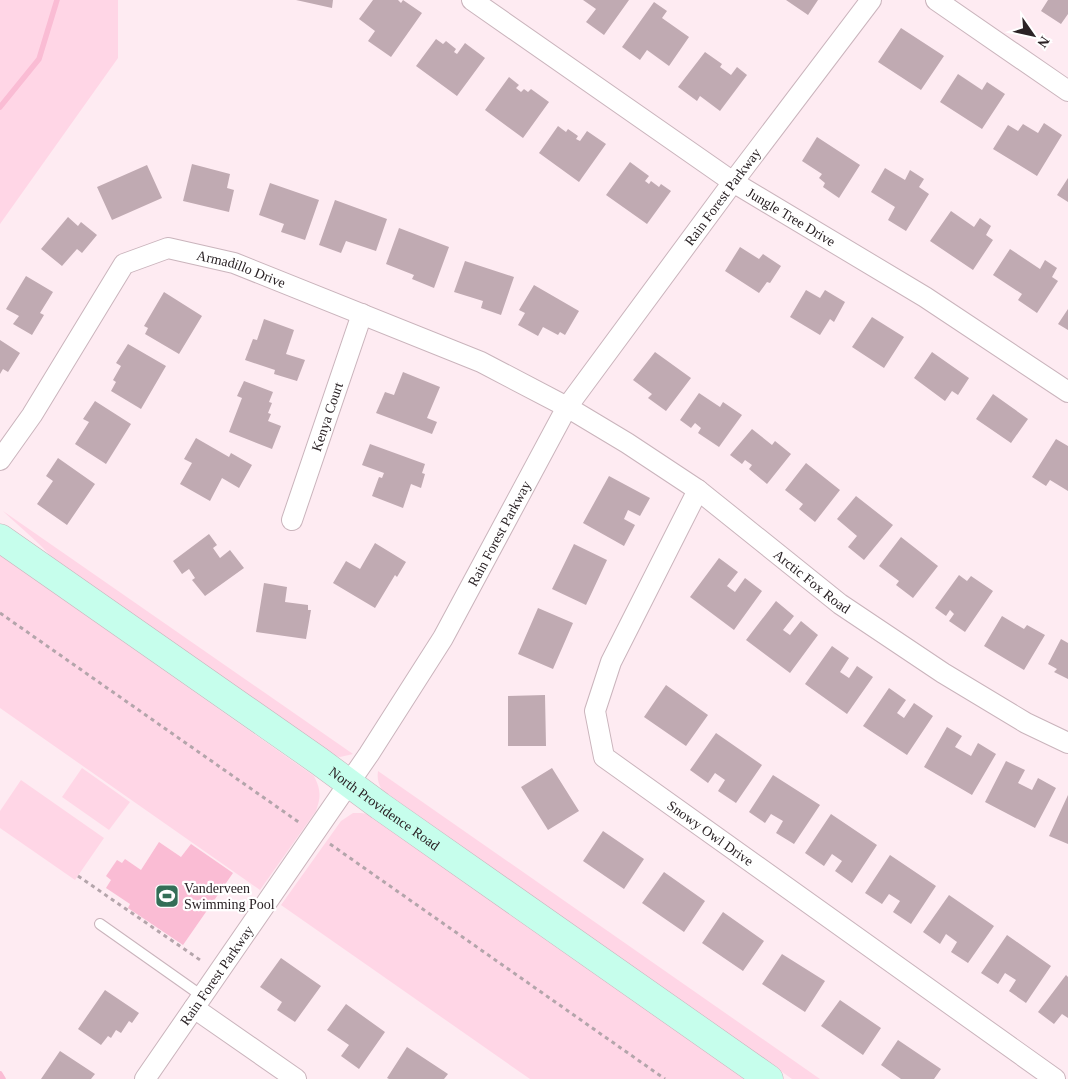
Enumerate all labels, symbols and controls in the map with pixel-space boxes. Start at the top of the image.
north arrow [1008,10,1058,60]
text: N [1034,34,1052,50]
street label: Rain Forest Parkway [682,145,764,249]
street label: Jungle Tree Drive [744,185,838,249]
street label: Armadillo Drive [195,248,288,291]
street label: Kenya Court [309,380,346,453]
street label: Rain Forest Parkway [465,478,534,589]
street label: Arctic Fox Road [771,547,853,617]
street label: North Providence Road [326,764,442,853]
street label: Snowy Owl Drive [664,798,756,869]
place label: Vanderveen Swimming Pool [184,881,275,912]
sports icon: Vanderveen Swimming Pool [154,883,180,909]
street label: Rain Forest Parkway [177,923,256,1028]

